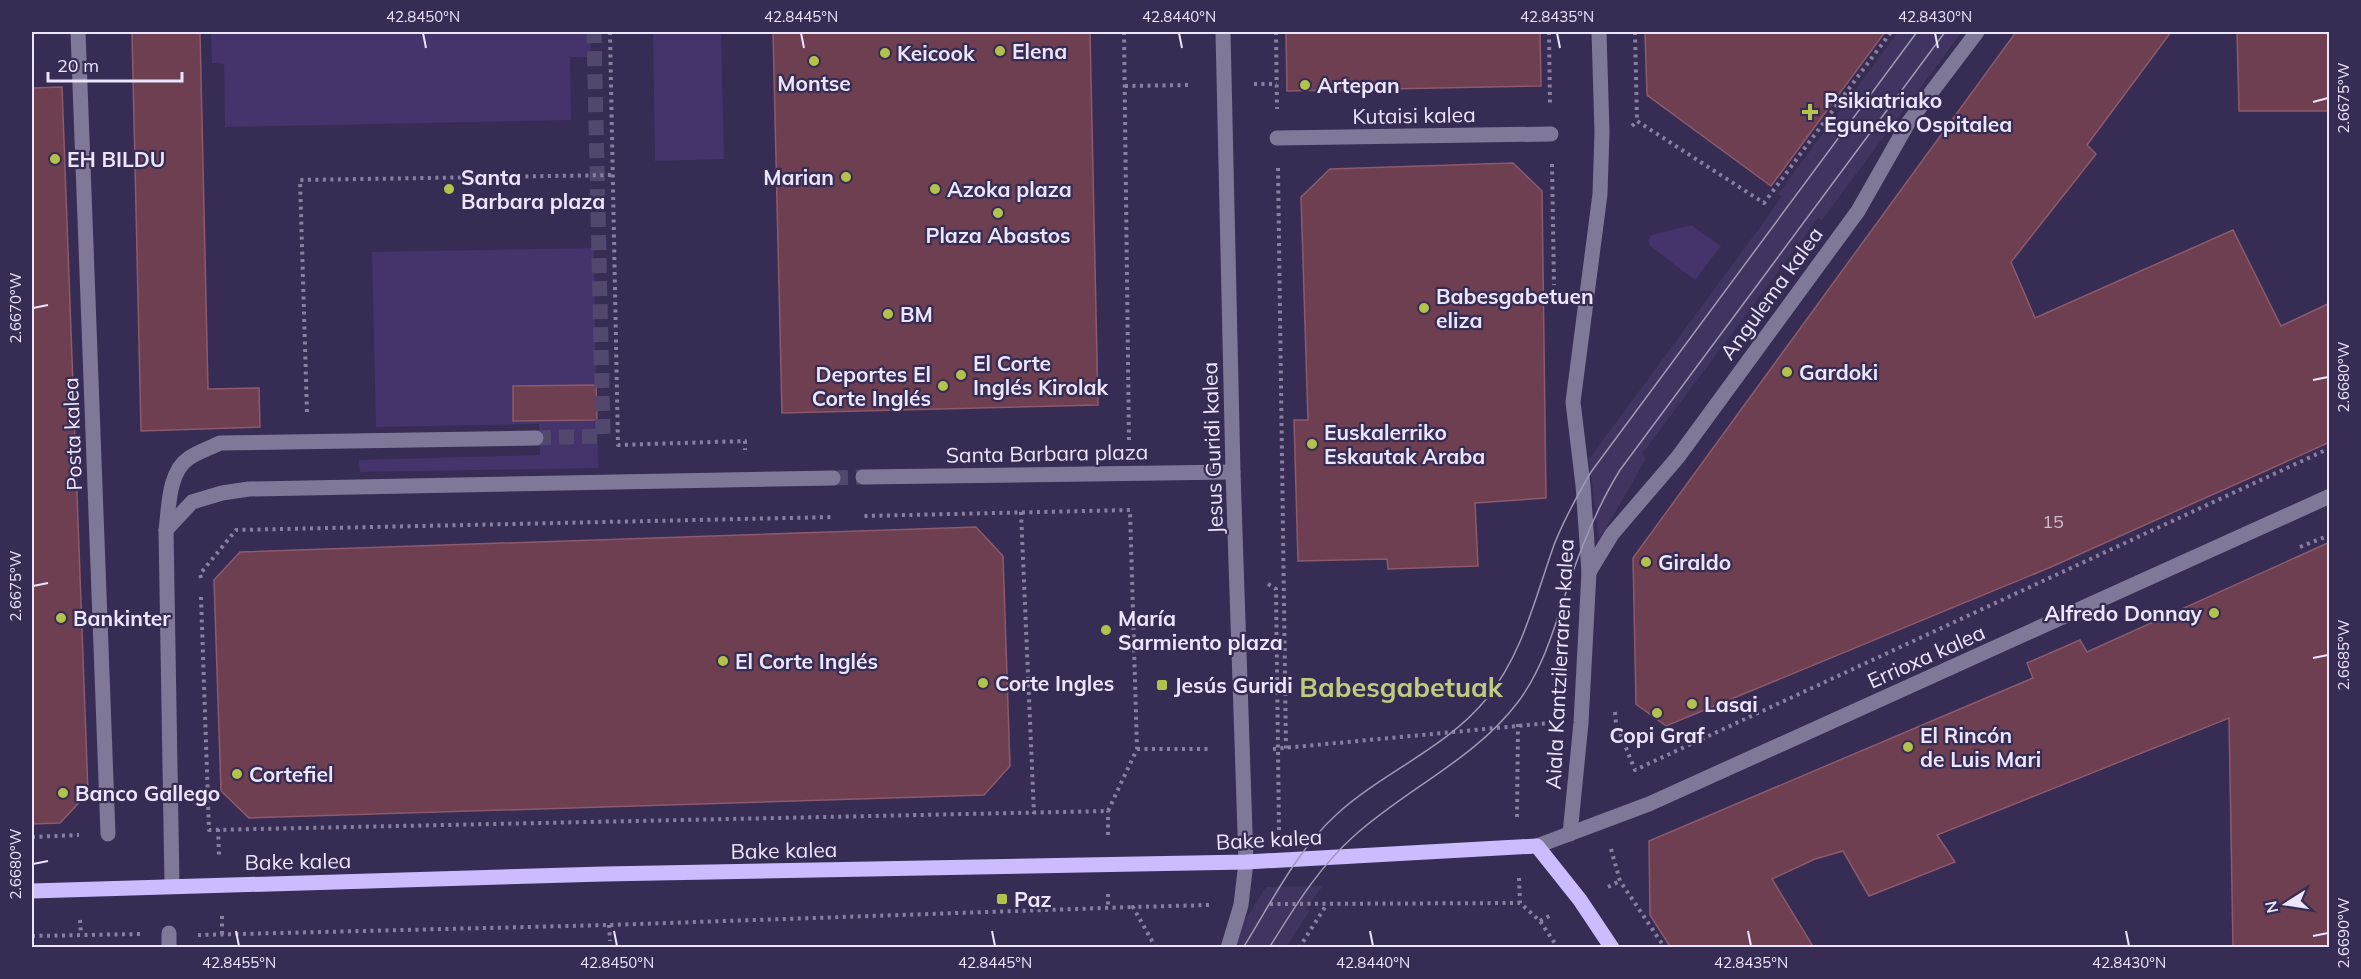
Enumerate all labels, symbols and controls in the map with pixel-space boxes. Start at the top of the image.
text: 42.8450°N [386,7,460,26]
text: 42.8445°N [764,7,838,26]
text: 42.8440°N [1142,7,1216,26]
text: 42.8435°N [1520,7,1594,26]
text: 42.8430°N [1898,7,1972,26]
place label: Elena [1012,38,1067,64]
place label: Keicook [897,40,975,66]
marker: Elena [993,44,1007,58]
scale bar [48,45,182,83]
marker: Keicook [878,46,892,60]
text: 20 m [57,54,99,77]
marker: Montse [807,54,821,68]
text: 2.6675°W [2334,62,2353,133]
place label: Montse [777,70,851,96]
place label: Artepan [1317,72,1400,98]
marker: Artepan [1298,78,1312,92]
place label: Psikiatriako Eguneko Ospitalea [1824,87,2012,137]
street label: Kutaisi kalea [1352,101,1476,129]
marker: Psikiatriako Eguneko Ospitalea [1801,103,1819,121]
place label: EH BILDU [67,146,165,172]
marker: EH BILDU [48,152,62,166]
place label: Santa Barbara plaza [461,164,605,214]
place label: Marian [763,164,834,190]
marker: Marian [839,170,853,184]
place label: Azoka plaza [947,176,1072,202]
marker: Santa Barbara plaza [442,182,456,196]
marker: Azoka plaza [928,182,942,196]
marker: Plaza Abastos [991,206,1005,220]
place label: Plaza Abastos [925,222,1071,248]
street label: Angulema kalea [1714,222,1828,364]
text: 2.6670°W [6,272,25,343]
place label: Babesgabetuen eliza [1436,283,1594,333]
place label: BM [900,301,933,327]
marker: Babesgabetuen eliza [1417,301,1431,315]
marker: BM [881,307,895,321]
text: 2.6680°W [2334,341,2353,412]
place label: El Corte Inglés Kirolak [973,350,1108,400]
place label: Gardoki [1799,359,1878,385]
place label: Deportes El Corte Inglés [812,361,931,411]
street label: Jesus Guridi kalea [1196,361,1228,535]
marker: Gardoki [1780,365,1794,379]
marker: El Corte Inglés Kirolak [954,368,968,382]
street label: Posta kalea [57,377,87,491]
marker: Deportes El Corte Inglés [936,379,950,393]
place label: Euskalerriko Eskautak Araba [1324,419,1485,469]
marker: Euskalerriko Eskautak Araba [1305,437,1319,451]
street label: Santa Barbara plaza [946,438,1148,468]
house number: 15 [2042,510,2064,533]
street label: Aiala Kantzilerraren kalea [1539,538,1579,790]
place label: Giraldo [1658,549,1731,575]
text: 2.6675°W [6,550,25,621]
marker: Giraldo [1639,555,1653,569]
place label: Alfredo Donnay [2044,600,2203,626]
place label: Bankinter [73,605,171,631]
place label: María Sarmiento plaza [1118,605,1283,655]
marker: Alfredo Donnay [2207,606,2221,620]
marker: Bankinter [54,611,68,625]
street label: Errioxa kalea [1863,619,1989,693]
text: 2.6685°W [2334,619,2353,690]
marker: María Sarmiento plaza [1099,623,1113,637]
place label: El Corte Inglés [735,648,878,674]
marker: El Corte Inglés [716,654,730,668]
place label: Corte Ingles [995,670,1114,696]
district label: Babesgabetuak [1299,670,1504,704]
place label: Jesús Guridi [1174,672,1293,698]
marker: Corte Ingles [976,676,990,690]
marker: Jesús Guridi [1155,678,1169,692]
place label: Lasai [1704,691,1758,717]
marker: Lasai [1685,697,1699,711]
marker: Copi Graf [1650,706,1664,720]
place label: Copi Graf [1610,722,1706,748]
place label: El Rincón de Luis Mari [1920,722,2041,772]
marker: El Rincón de Luis Mari [1901,740,1915,754]
place label: Cortefiel [249,761,333,787]
marker: Cortefiel [230,767,244,781]
place label: Banco Gallego [75,780,220,806]
marker: Banco Gallego [56,786,70,800]
street label: Bake kalea [1215,823,1323,855]
text: 2.6680°W [6,828,25,899]
street label: Bake kalea [730,836,838,864]
street label: Bake kalea [244,847,352,875]
north arrow [2256,874,2316,934]
place label: Paz [1014,886,1052,912]
marker: Paz [995,892,1009,906]
text: 2.6690°W [2334,897,2353,968]
text: N [2260,899,2282,915]
text: 42.8455°N [202,953,276,972]
text: 42.8450°N [580,953,654,972]
text: 42.8445°N [958,953,1032,972]
text: 42.8440°N [1336,953,1410,972]
text: 42.8435°N [1714,953,1788,972]
text: 42.8430°N [2092,953,2166,972]

